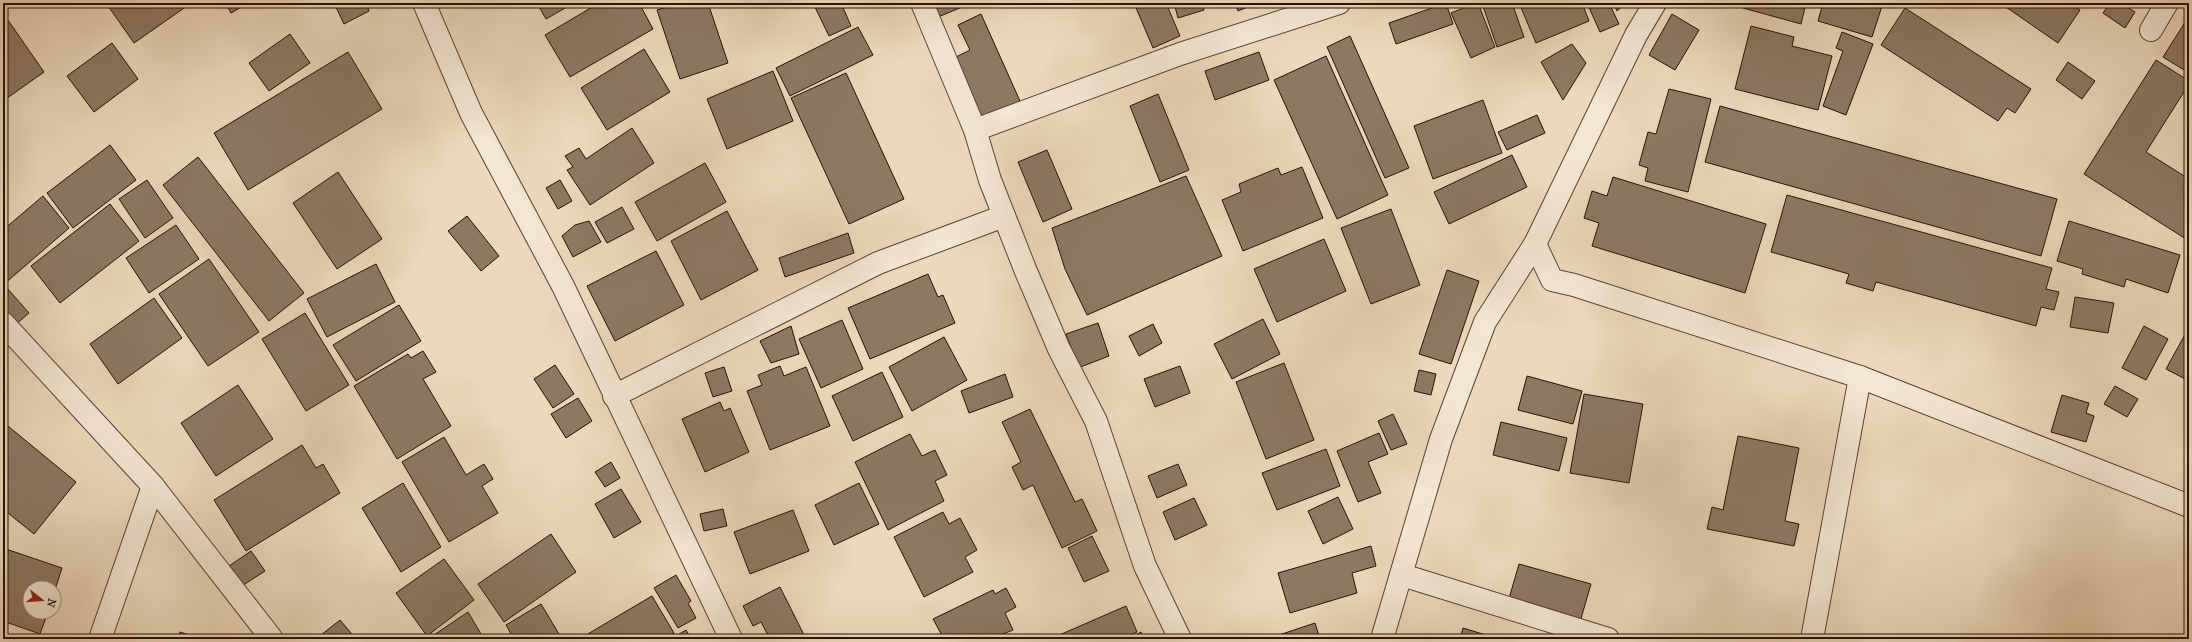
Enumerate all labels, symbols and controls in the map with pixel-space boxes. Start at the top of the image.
north arrow [22,580,62,620]
text: N [43,597,59,609]

